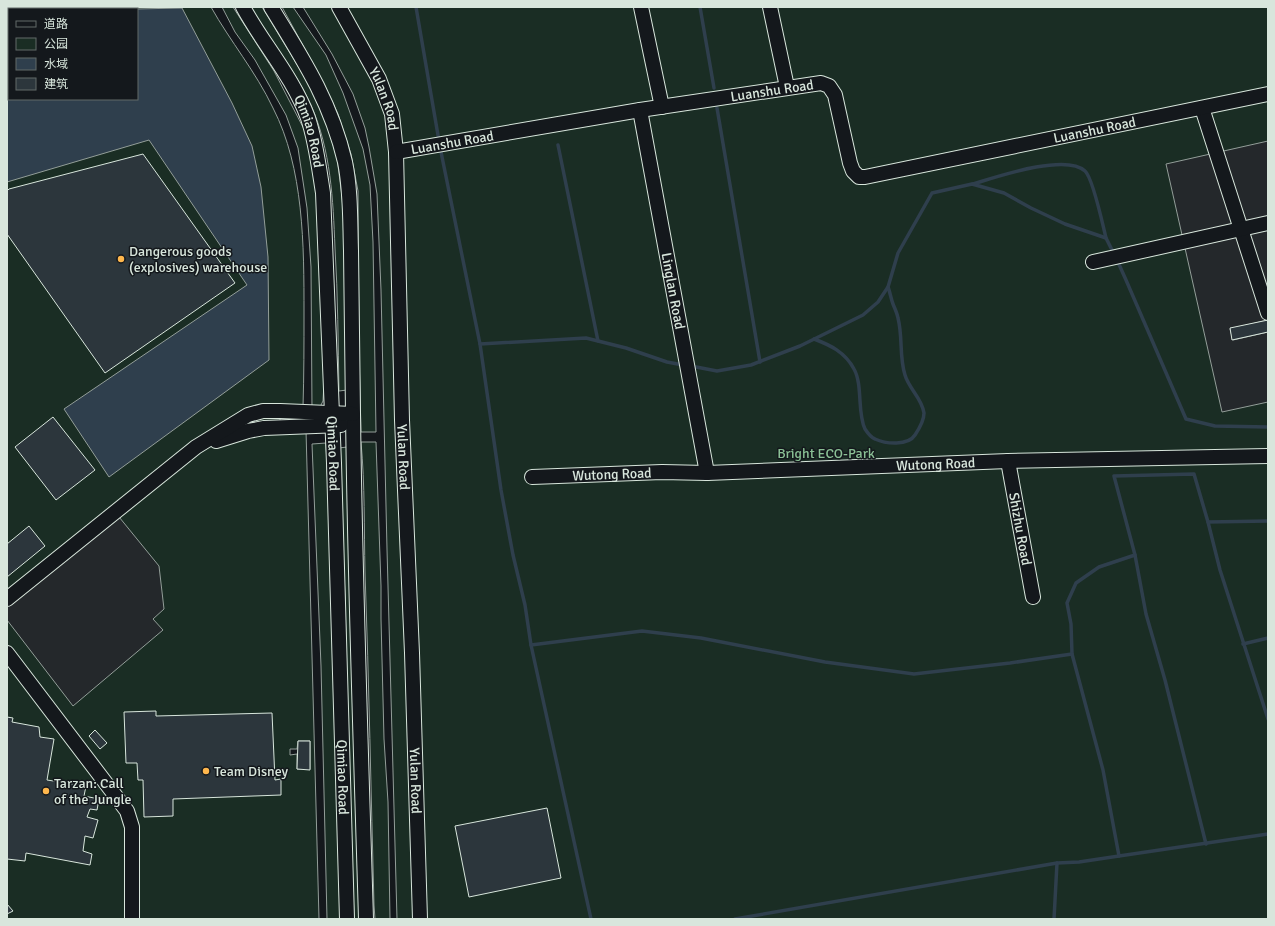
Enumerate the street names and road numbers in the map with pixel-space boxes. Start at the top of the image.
street label: Yulan Road [366,64,402,131]
street label: Luanshu Road [729,76,815,105]
street label: Qimiao Road [290,92,327,169]
street label: Luanshu Road [1052,113,1137,147]
street label: Luanshu Road [409,127,495,158]
street label: Linglan Road [658,251,689,331]
street label: Qimiao Road [324,415,343,491]
street label: Yulan Road [394,424,413,490]
street label: Wutong Road [896,454,976,474]
street label: Wutong Road [572,464,652,484]
street label: Shizhu Road [1005,491,1036,567]
street label: Qimiao Road [333,739,353,815]
street label: Yulan Road [406,747,425,814]

